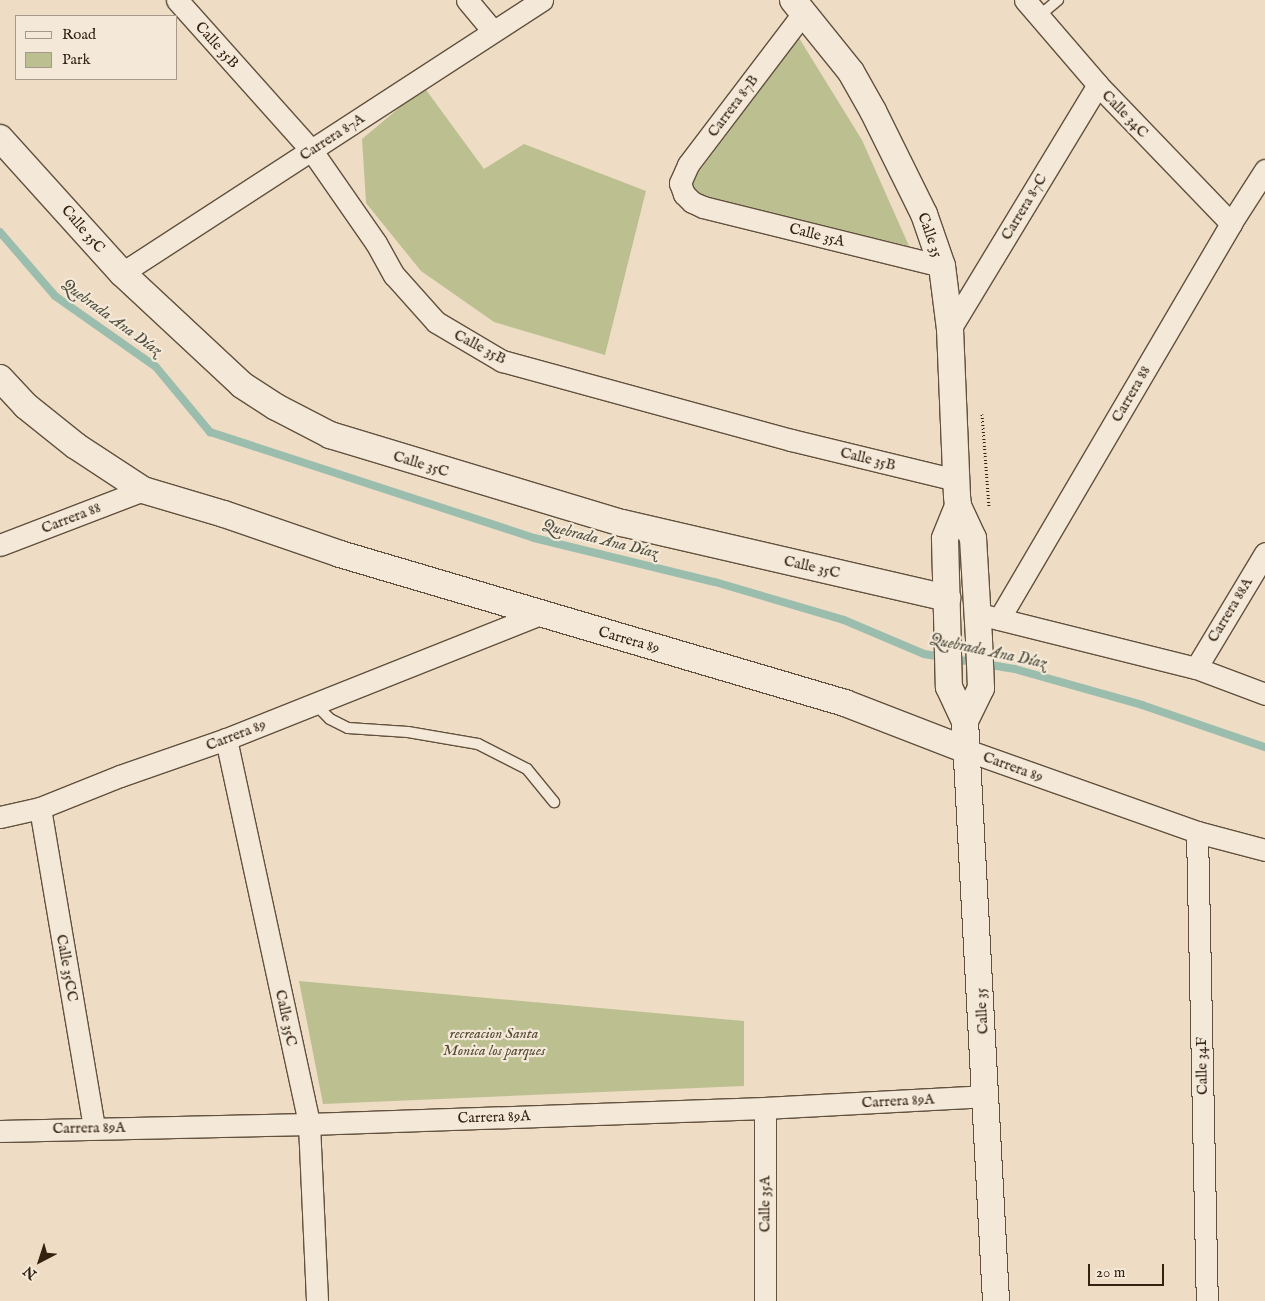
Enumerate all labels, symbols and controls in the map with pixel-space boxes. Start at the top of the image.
legend [15,15,178,80]
street label: Calle 35B [191,18,243,72]
text: Road [62,25,96,44]
text: Park [62,50,91,69]
street label: Carrera 87B [704,71,762,141]
street label: Calle 34C [1098,86,1152,142]
street label: Carrera 87A [296,109,368,165]
street label: Carrera 87C [997,171,1051,243]
street label: Calle 35C [57,201,109,257]
street label: Calle 35 [914,210,946,260]
street label: Calle 35A [787,219,847,251]
water label: Quebrada Ana Díaz [57,275,165,361]
street label: Calle 35B [451,326,509,368]
street label: Carrera 88 [1108,363,1154,425]
street label: Calle 35B [838,443,898,475]
street label: Calle 35C [391,447,451,481]
street label: Carrera 88 [39,498,103,538]
water label: Quebrada Ana Díaz [540,516,660,564]
street label: Calle 35C [782,552,842,582]
street label: Carrera 88A [1204,574,1256,646]
street label: Carrera 89 [596,623,662,657]
water label: Quebrada Ana Díaz [928,630,1048,674]
street label: Carrera 89 [203,715,269,755]
street label: Carrera 89 [980,748,1046,786]
street label: Calle 35CC [52,933,82,1003]
street label: Calle 35 [972,987,992,1035]
street label: Calle 35C [271,988,301,1048]
park label: recreacion Santa Monica los parques [443,1024,545,1059]
street label: Calle 34F [1192,1037,1212,1095]
street label: Carrera 89A [861,1090,935,1112]
street label: Carrera 89A [457,1107,531,1127]
street label: Carrera 89A [52,1118,126,1138]
street label: Calle 35A [756,1176,774,1232]
north arrow [15,1236,65,1286]
scale bar [1090,1254,1166,1286]
text: N [20,1262,41,1283]
text: 20 m [1096,1263,1125,1282]

